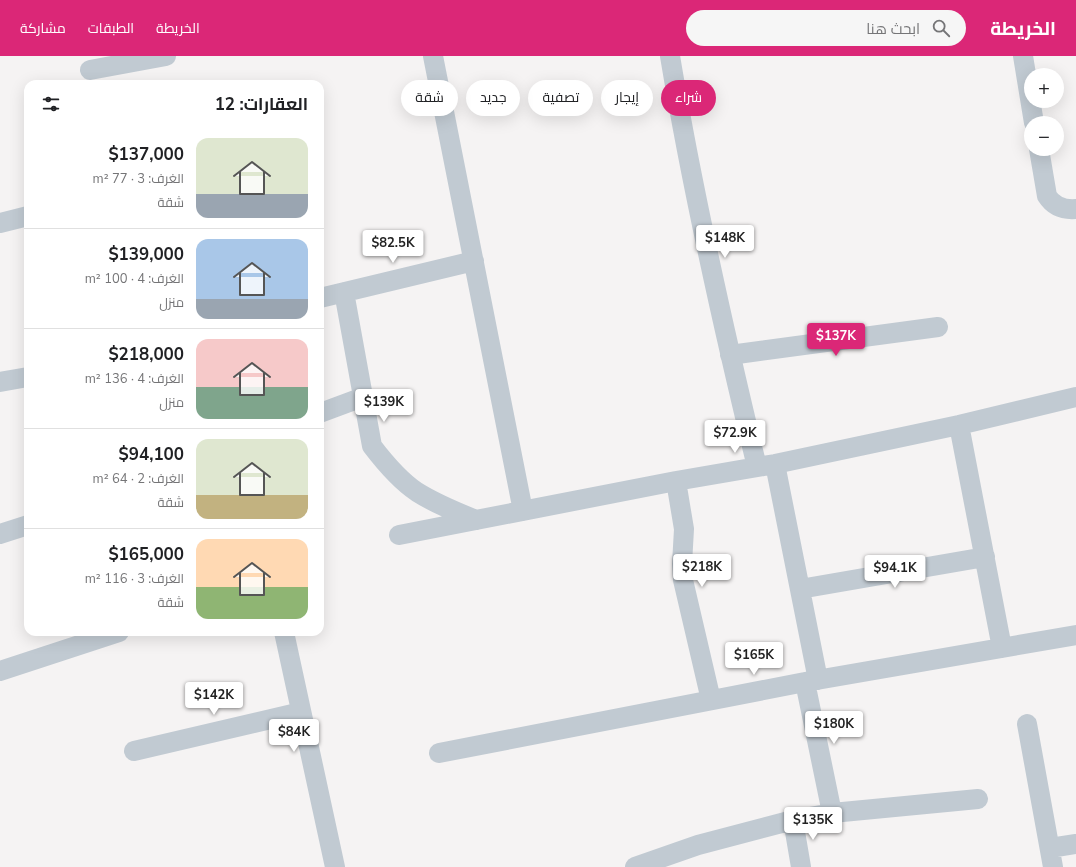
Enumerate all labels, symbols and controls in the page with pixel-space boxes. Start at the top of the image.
search box [686,10,966,46]
text: الخريطة [990,16,1056,42]
icon: search [930,17,952,39]
text: مشاركة [20,19,66,38]
text: الطبقات [88,19,134,38]
text: الخريطة [156,19,200,38]
text: ابحث هنا [866,19,920,39]
map controls [1024,68,1064,156]
button: + [1024,68,1064,108]
chip: شقة [401,80,458,116]
chip: جديد [466,80,520,116]
chip: تصفية [528,80,593,116]
chip: إيجار [601,80,653,116]
chip: شراء [661,80,716,116]
icon: filters [40,93,62,115]
text: العقارات: 12 [215,93,308,116]
button: − [1024,116,1064,156]
text: $137,000 [108,143,184,166]
icon: home [228,154,276,202]
text: الغرف: 3 · 77 m² [93,170,184,188]
text: شقة [157,194,184,212]
pin: $148K [697,225,753,259]
text: $148K [705,229,745,247]
pin: $82.5K [360,230,426,264]
text: $82.5K [371,234,415,252]
text: $139,000 [108,243,184,266]
icon: home [228,255,276,303]
text: الغرف: 4 · 100 m² [85,270,184,288]
text: منزل [159,294,184,312]
pin: $137K [808,323,864,357]
text: $137K [816,327,856,345]
text: $218,000 [108,343,184,366]
icon: home [228,355,276,403]
text: الغرف: 4 · 136 m² [85,370,184,388]
pin: $139K [356,389,412,423]
text: $139K [364,393,404,411]
text: منزل [159,394,184,412]
pin: $72.9K [702,420,768,454]
text: $72.9K [713,424,757,442]
text: $94,100 [119,443,184,466]
icon: home [228,455,276,503]
text: الغرف: 2 · 64 m² [93,470,184,488]
text: شقة [157,494,184,512]
text: $165,000 [108,543,184,566]
pin: $218K [674,554,730,588]
icon: home [228,555,276,603]
pin: $94.1K [862,555,928,589]
text: $218K [682,558,722,576]
text: $94.1K [873,559,917,577]
text: الغرف: 3 · 116 m² [85,570,184,588]
text: شقة [157,594,184,612]
pin: $165K [726,642,782,676]
text: $165K [734,646,774,664]
pin: $142K [186,682,242,716]
text: $142K [194,686,234,704]
pin: $180K [806,711,862,745]
text: $180K [814,715,854,733]
pin: $84K [270,719,318,753]
text: $84K [278,723,310,741]
pin: $135K [785,807,841,841]
text: $135K [793,811,833,829]

